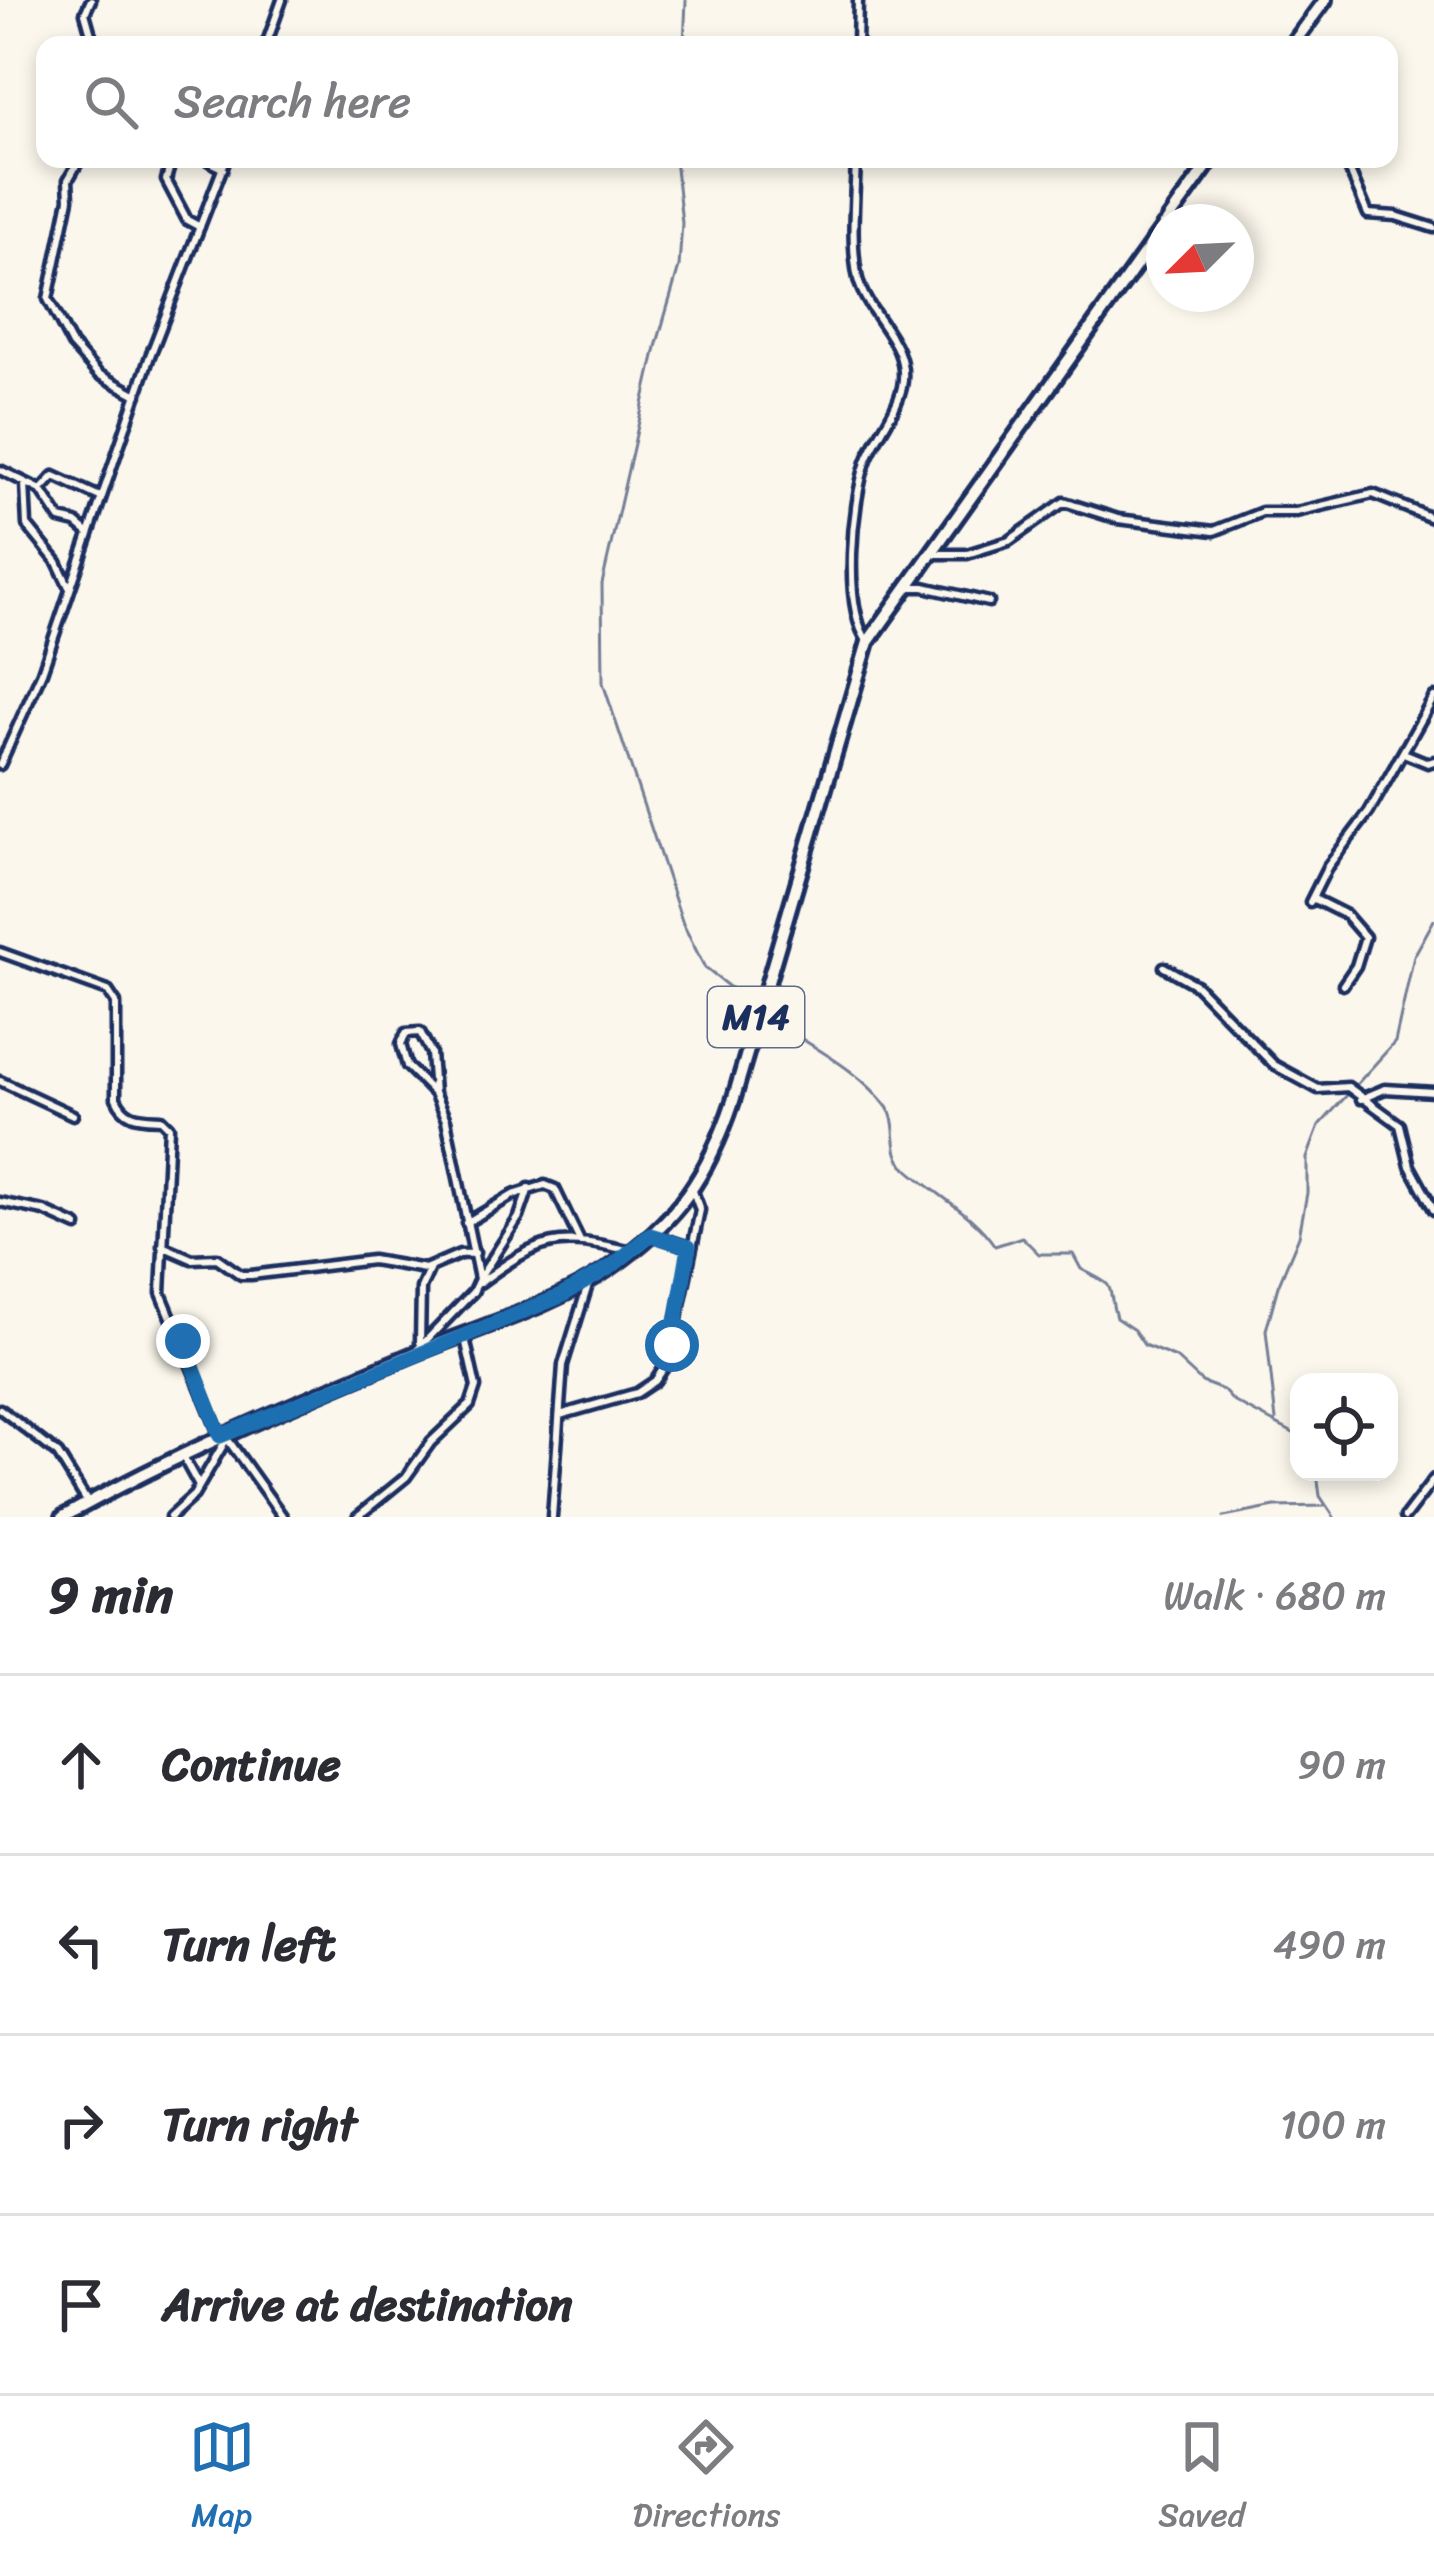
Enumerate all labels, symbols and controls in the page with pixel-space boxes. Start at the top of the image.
search box [36,36,1398,168]
text: Search here [174,62,411,142]
icon: search [78,69,144,135]
north arrow [1146,204,1254,312]
road number: M14 [708,987,804,1047]
route end [156,1314,210,1368]
route start [645,1318,699,1372]
map controls [1290,1373,1398,1481]
button: locate [1290,1373,1398,1481]
text: 9 min [48,1550,173,1640]
text: Walk · 680 m [1163,1561,1386,1630]
text: Continue [162,1725,341,1805]
text: 90 m [1297,1730,1386,1799]
icon: ahead [48,1732,114,1798]
text: Turn left [162,1905,335,1985]
text: 490 m [1273,1910,1386,1979]
icon: left [48,1912,114,1978]
text: Turn right [162,2085,357,2165]
text: 100 m [1280,2090,1386,2159]
icon: right [48,2092,114,2158]
text: Arrive at destination [162,2265,572,2345]
icon: arrive [48,2272,114,2338]
tab: Map [189,2414,255,2544]
tab: Directions [633,2414,780,2544]
tab: Saved [1158,2414,1245,2544]

